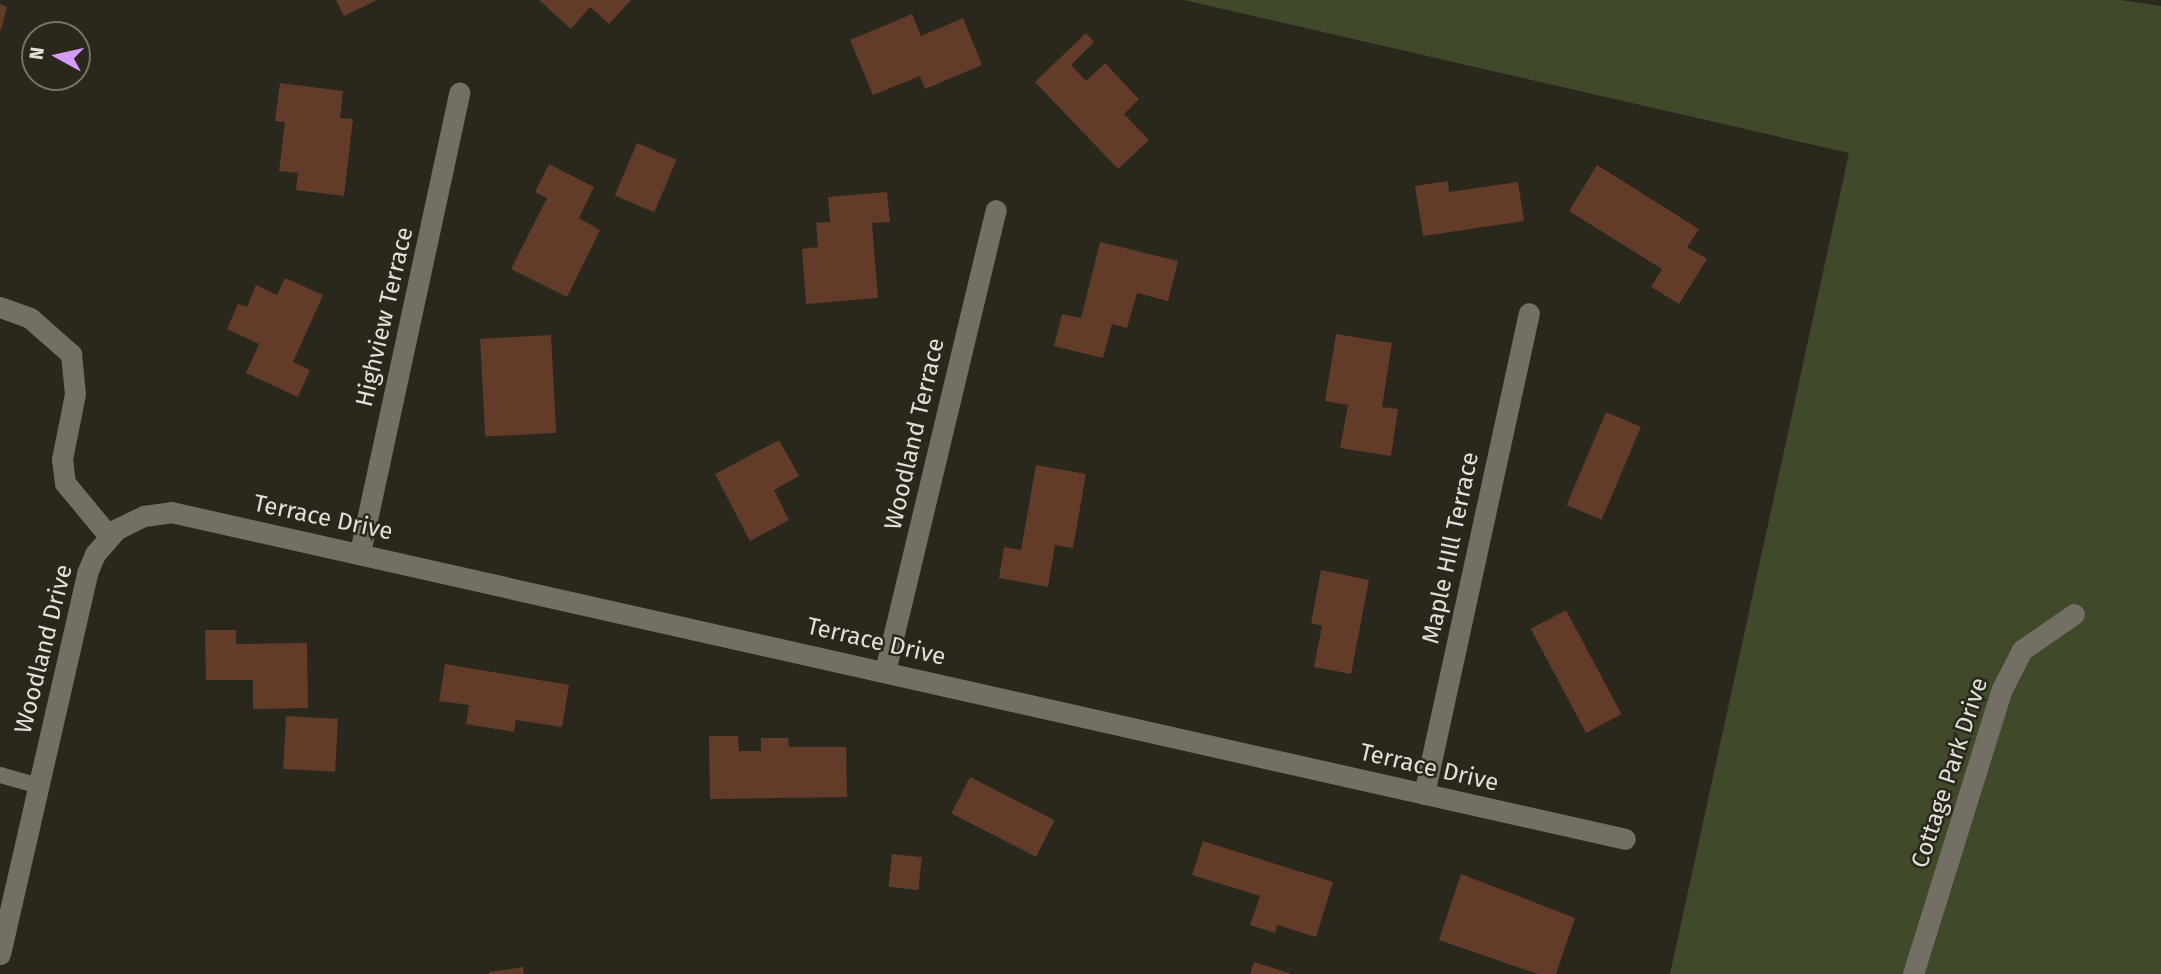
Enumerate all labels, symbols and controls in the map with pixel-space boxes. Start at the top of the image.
north arrow [21,21,91,91]
text: N [24,45,49,61]
street label: Highview Terrace [350,224,420,410]
street label: Woodland Terrace [879,335,951,533]
street label: Maple HIll Terrace [1417,450,1485,646]
street label: Terrace Drive [251,489,395,547]
street label: Woodland Drive [9,562,79,736]
street label: Terrace Drive [804,612,948,672]
street label: Cottage Park Drive [1906,674,1994,872]
street label: Terrace Drive [1357,738,1501,798]

